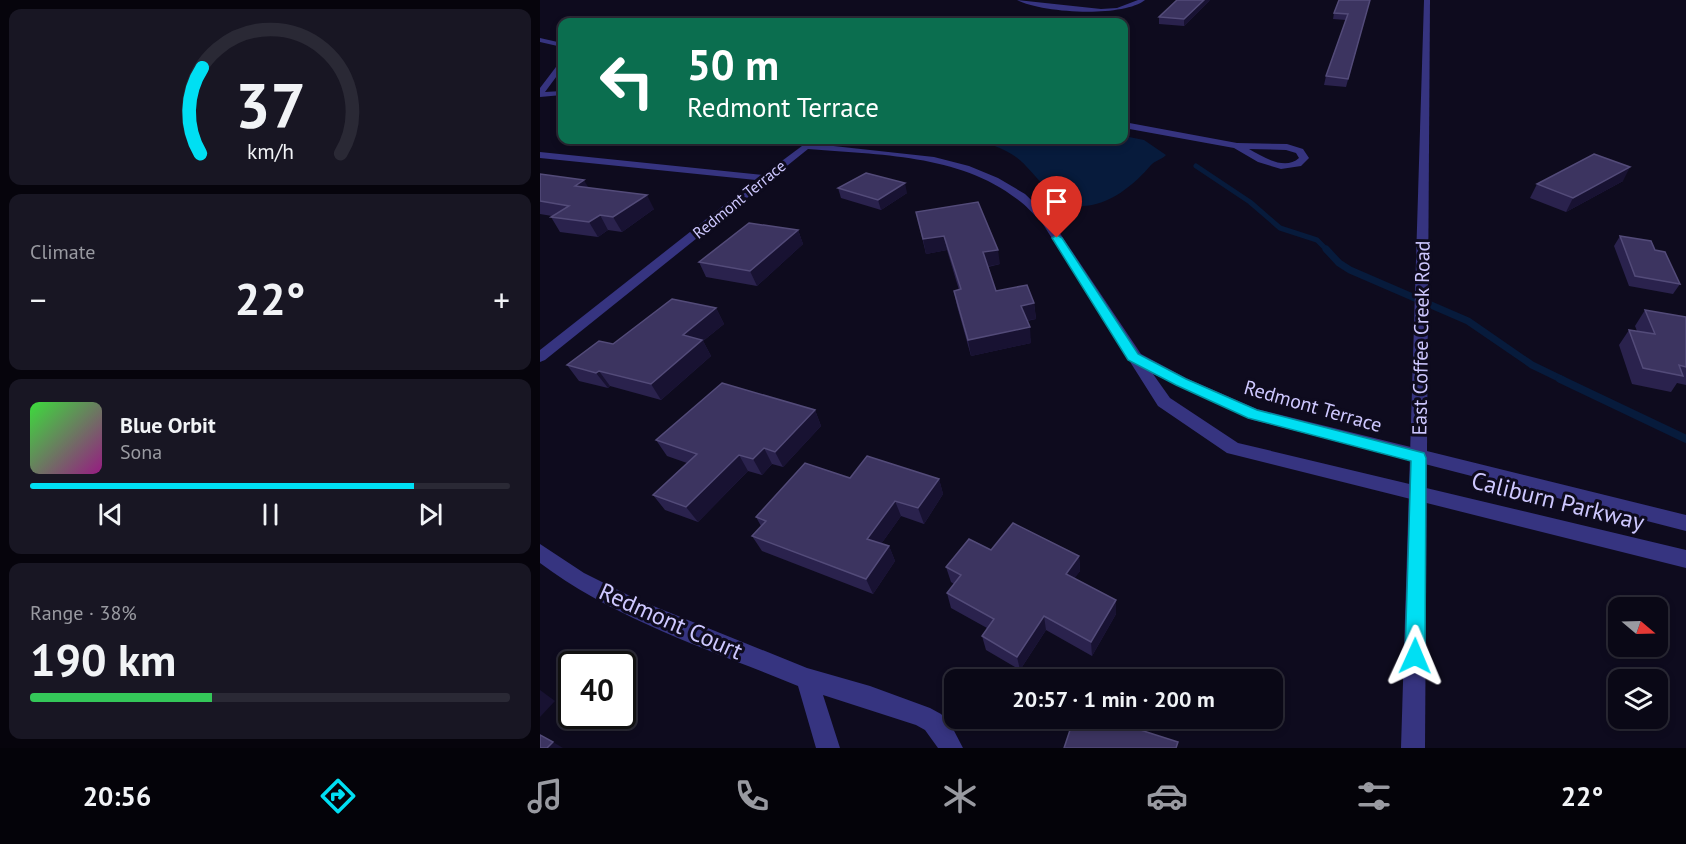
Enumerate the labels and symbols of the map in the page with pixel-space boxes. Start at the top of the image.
street label: Redmont Terrace [689,155,789,243]
pin [1031,176,1082,238]
street label: East Coffee Creek Road [1406,240,1436,436]
street label: Redmont Terrace [1241,374,1385,438]
street label: Caliburn Parkway [1468,465,1648,537]
street label: Redmont Court [594,576,748,666]
north arrow [1608,597,1668,657]
position arrow [1383,624,1447,688]
speed limit sign: 40 [558,651,636,729]

